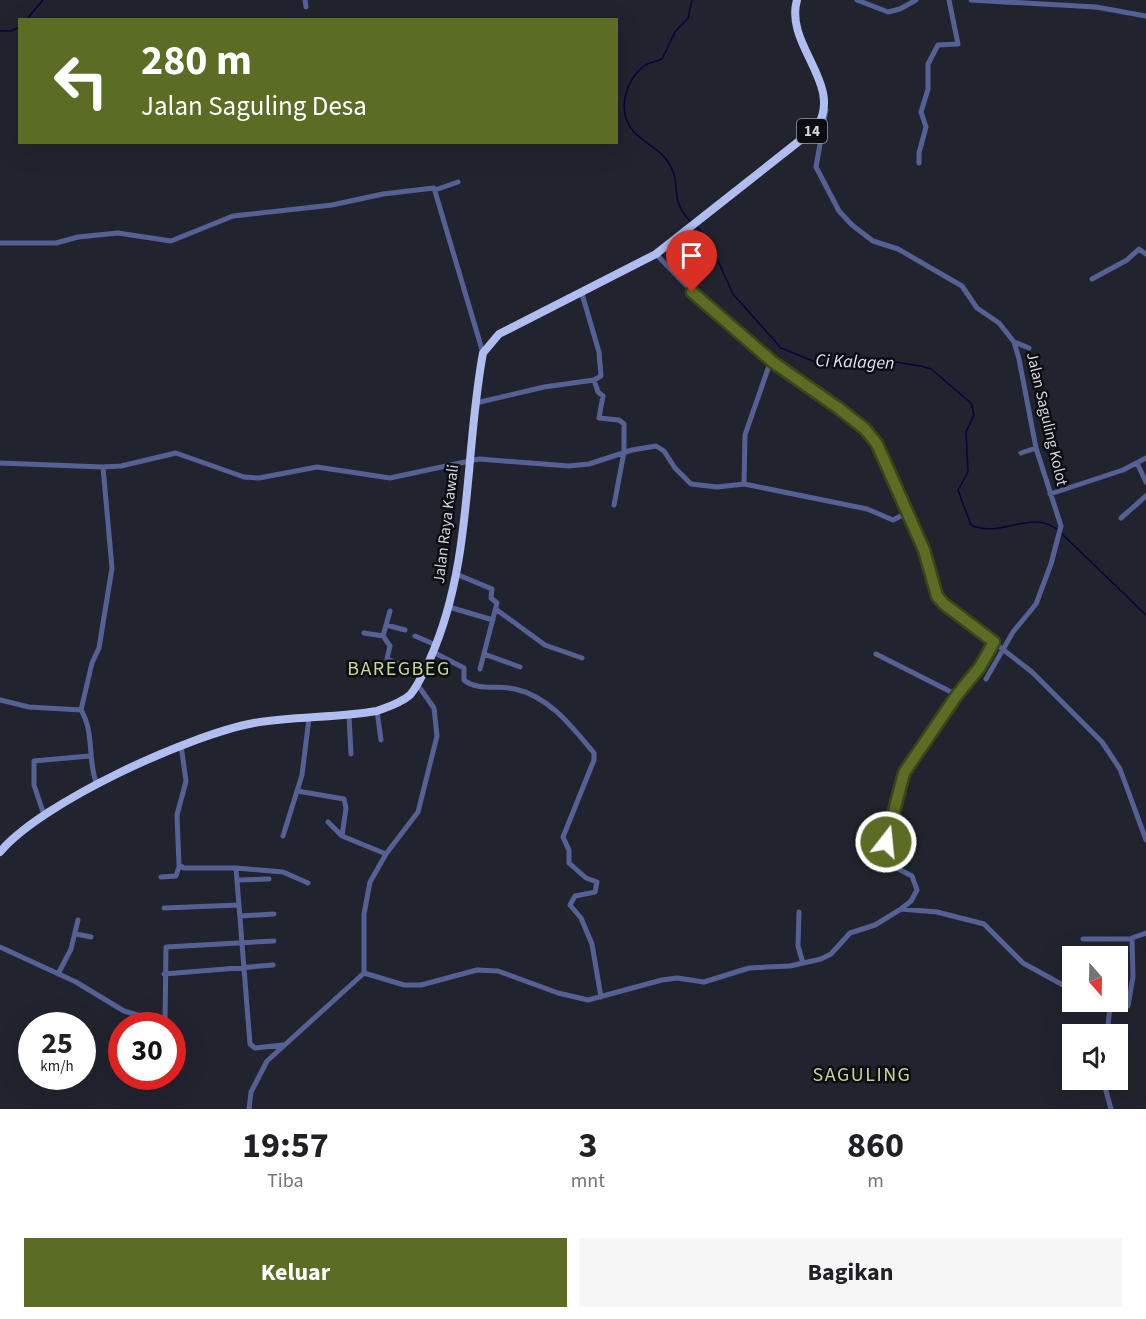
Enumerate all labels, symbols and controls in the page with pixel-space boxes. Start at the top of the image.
text: 280 m [141,31,252,91]
icon: left [42,42,120,120]
text: Jalan Saguling Desa [141,87,367,126]
road number: 14 [797,119,827,143]
pin [666,230,717,292]
icon: arrive [675,239,708,272]
water label: Ci Kalagen [815,348,895,376]
street label: Jalan Saguling Kolot [1021,350,1073,489]
street label: Jalan Raya Kawali [428,463,464,585]
district label: BAREGBEG [347,655,451,683]
position arrow [854,810,918,874]
north arrow [1062,946,1128,1012]
map controls [1062,946,1128,1090]
speed limit sign: 30 [108,1012,186,1090]
text: 25 [41,1022,73,1065]
button: sound [1062,1024,1128,1090]
text: km/h [40,1056,74,1077]
district label: SAGULING [813,1061,911,1089]
text: 19:57 [242,1120,329,1171]
text: 3 [578,1120,597,1171]
text: 860 [847,1120,904,1171]
text: Tiba [267,1167,304,1195]
text: mnt [571,1167,605,1195]
text: m [867,1167,884,1195]
button: Keluar [24,1238,567,1307]
button: Bagikan [579,1238,1122,1307]

